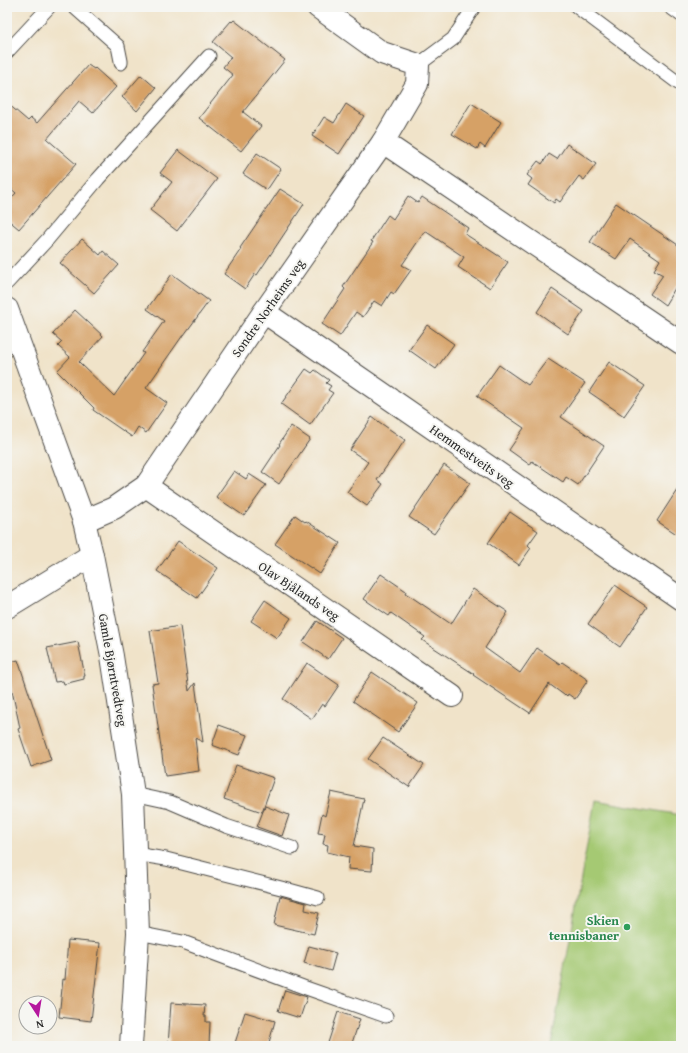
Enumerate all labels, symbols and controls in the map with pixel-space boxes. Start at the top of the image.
street label: Sondre Norheims veg [227,255,309,361]
street label: Hemmestveits veg [426,420,518,492]
street label: Olav Bjålands veg [254,557,344,626]
street label: Gamle Bjørntvedtveg [94,612,132,728]
place label: Skien tennisbaner [549,911,619,945]
marker: Skien tennisbaner [622,922,632,932]
north arrow [18,995,58,1035]
text: N [34,1016,45,1034]

